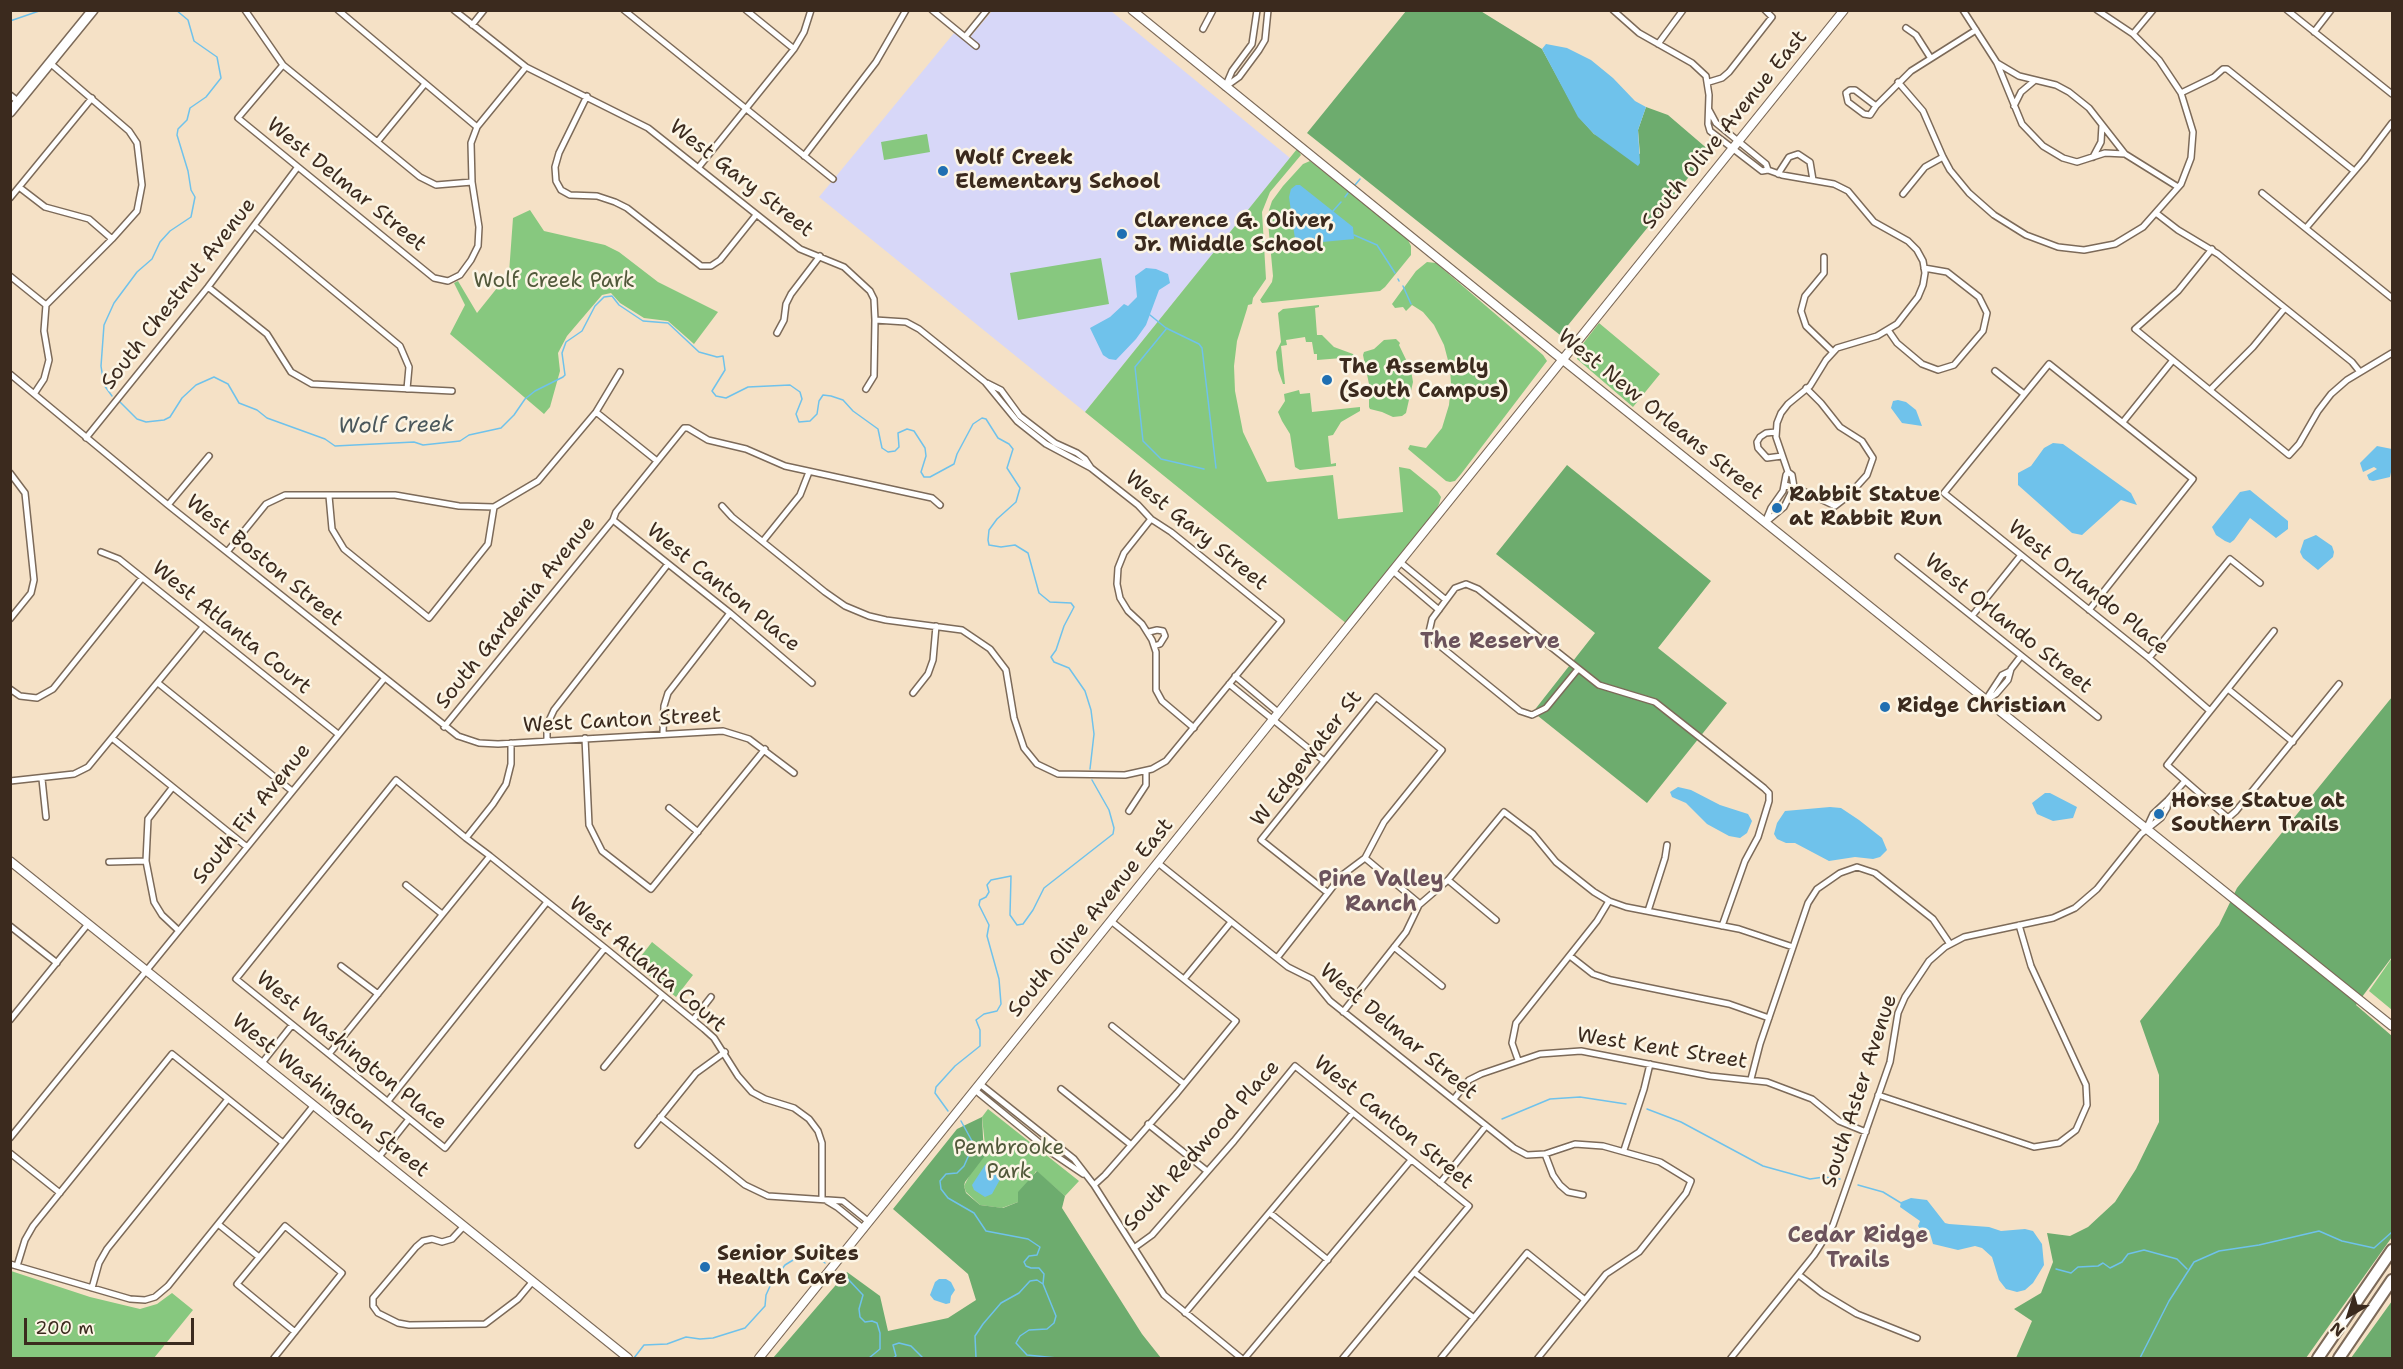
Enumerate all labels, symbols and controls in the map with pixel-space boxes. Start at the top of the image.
street label: South Olive Avenue East [1637,25,1813,235]
street label: West Delmar Street [261,113,431,257]
street label: West Gary Street [664,115,818,243]
place label: Wolf Creek Elementary School [955,146,1160,196]
marker: Wolf Creek Elementary School [936,164,950,178]
street label: South Chestnut Avenue [96,193,262,395]
place label: Clarence G. Oliver, Jr. Middle School [1134,209,1334,259]
marker: Clarence G. Oliver, Jr. Middle School [1115,227,1129,241]
park label: Wolf Creek Park [473,269,635,295]
street label: West New Orleans Street [1552,324,1768,506]
place label: The Assembly (South Campus) [1339,355,1508,405]
marker: The Assembly (South Campus) [1320,373,1334,387]
water label: Wolf Creek [338,412,454,440]
street label: West Gary Street [1120,466,1272,596]
place label: Rabbit Statue at Rabbit Run [1789,483,1942,533]
street label: West Boston Street [180,490,348,632]
marker: Rabbit Statue at Rabbit Run [1770,501,1784,515]
street label: South Gardenia Avenue [431,512,601,714]
street label: West Orlando Place [2002,515,2174,661]
street label: West Canton Place [641,518,805,658]
street label: West Orlando Street [1919,549,2097,699]
street label: West Atlanta Court [146,556,316,700]
district label: The Reserve [1420,629,1560,655]
street label: W Edgewater St [1246,686,1368,832]
place label: Ridge Christian [1897,694,2066,720]
marker: Ridge Christian [1878,700,1892,714]
street label: West Canton Street [522,703,722,739]
street label: South Fir Avenue [188,739,316,889]
place label: Horse Statue at Southern Trails [2171,789,2345,839]
marker: Horse Statue at Southern Trails [2152,807,2166,821]
street label: South Olive Avenue East [1003,813,1179,1023]
district label: Pine Valley Ranch [1318,867,1444,918]
street label: West Atlanta Court [563,892,731,1038]
street label: West Delmar Street [1314,959,1482,1105]
street label: West Washington Place [250,966,452,1136]
street label: South Aster Avenue [1817,991,1903,1191]
street label: West Washington Street [226,1009,434,1183]
street label: West Kent Street [1575,1023,1749,1075]
street label: West Canton Street [1308,1051,1478,1195]
street label: South Redwood Place [1119,1055,1285,1237]
park label: Pembrooke Park [954,1136,1064,1186]
district label: Cedar Ridge Trails [1788,1223,1928,1274]
place label: Senior Suites Health Care [717,1242,859,1292]
marker: Senior Suites Health Care [698,1260,712,1274]
north arrow [2319,1285,2379,1345]
scale bar [27,1306,196,1344]
text: 200 m [35,1316,94,1340]
text: N [2326,1317,2349,1342]

